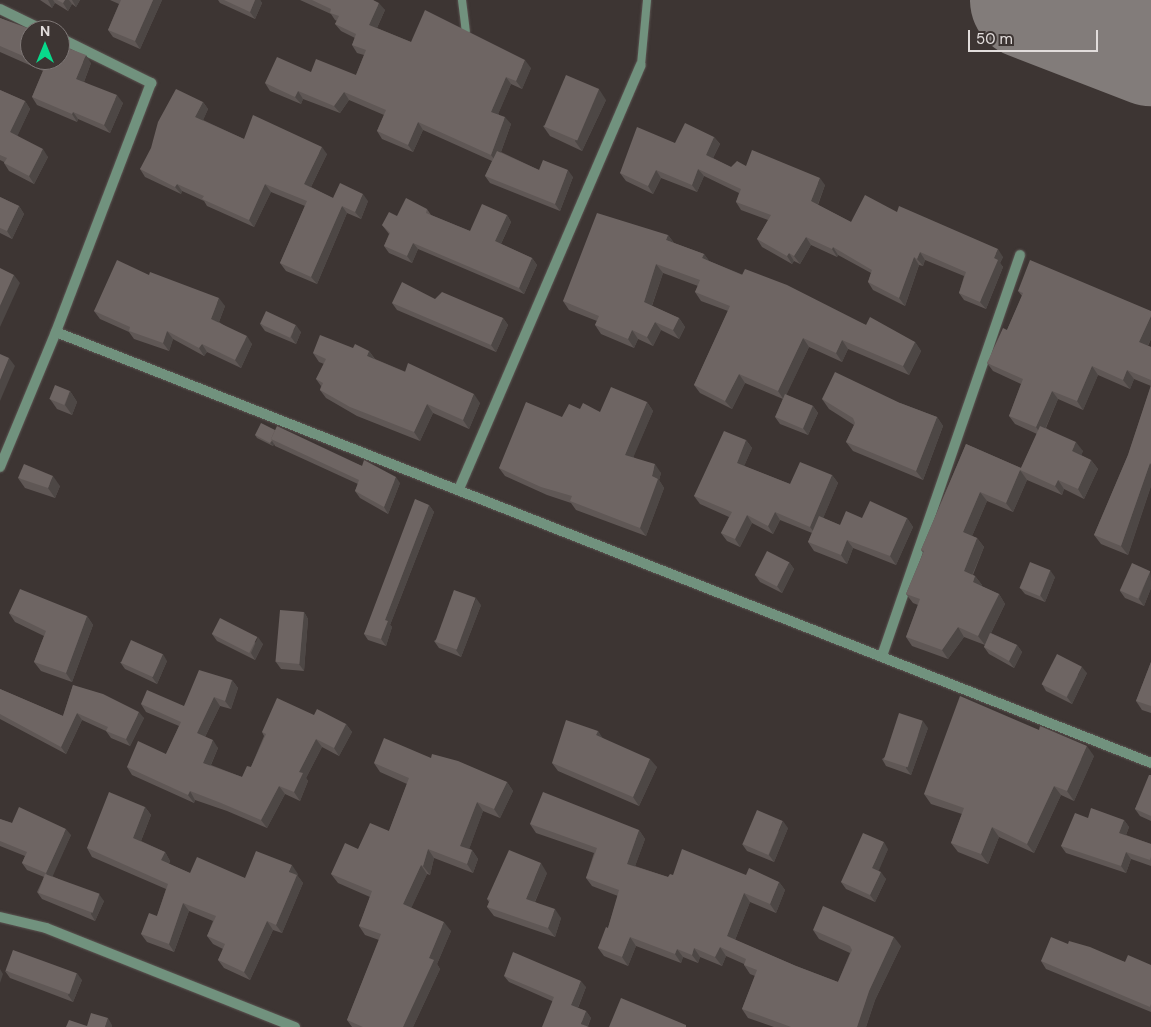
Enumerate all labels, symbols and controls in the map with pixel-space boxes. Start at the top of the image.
north arrow [20,20,70,70]
scale bar [971,20,1101,52]
text: N [40,22,50,40]
text: 50 m [976,29,1013,49]

